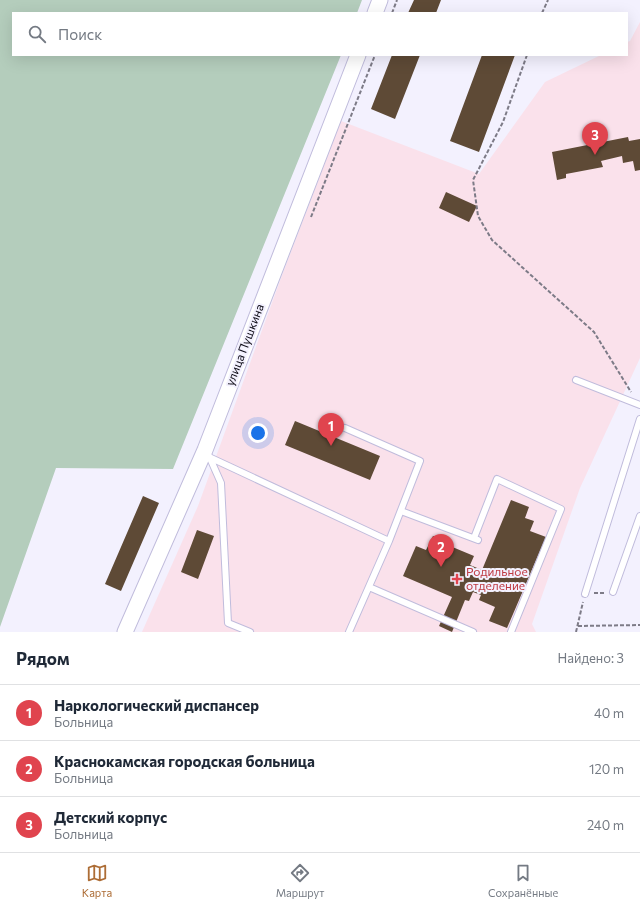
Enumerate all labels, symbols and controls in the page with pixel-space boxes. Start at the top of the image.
search box [12,12,628,56]
icon: search [26,23,48,45]
text: Поиск [58,25,102,43]
pin: 3 [582,122,608,155]
street label: улица Пушкина [222,302,266,388]
pin: 1 [318,413,344,446]
your location [248,423,268,443]
pin: 2 [428,534,454,567]
place label: Родильное отделение [466,564,528,592]
marker: Родильное отделение [451,573,463,585]
text: Рядом [16,648,70,669]
text: Найдено: 3 [557,650,624,666]
text: Наркологический диспансер [54,696,259,714]
text: 1 [26,705,32,721]
text: 40 m [594,705,624,721]
text: Больница [54,714,113,730]
text: Краснокамская городская больница [54,752,315,770]
text: 2 [25,761,33,777]
text: 120 m [589,761,624,777]
text: Больница [54,770,113,786]
text: Детский корпус [54,808,167,826]
text: 3 [25,817,33,833]
text: 240 m [587,817,624,833]
text: Больница [54,826,113,842]
tab: Карта [82,862,112,899]
tab: Маршрут [276,862,324,899]
tab: Сохранённые [488,862,558,899]

